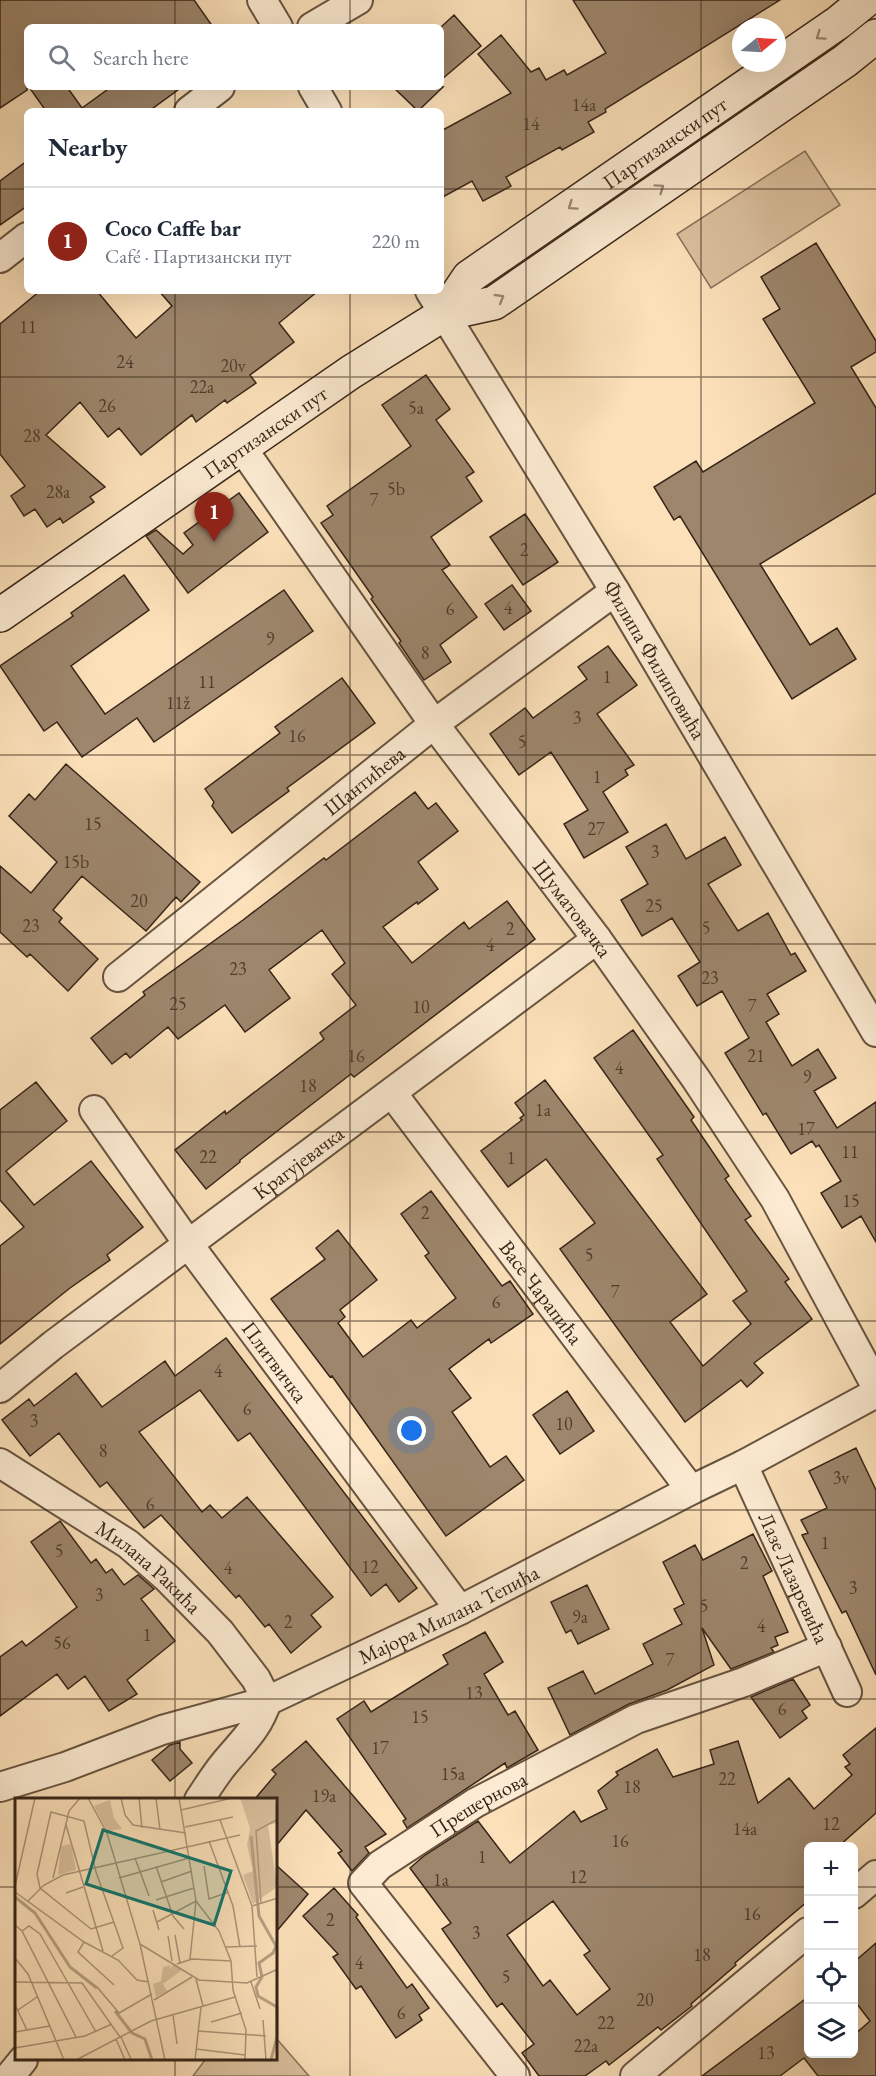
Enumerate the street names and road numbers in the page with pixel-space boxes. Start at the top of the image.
street label: Партизански пут [597,90,732,195]
street label: Партизански пут [197,379,333,484]
street label: Филипа Филиповића [598,575,713,744]
street label: Шантићева [318,739,411,821]
street label: Шуматовачка [528,854,619,963]
street label: Крагујевачка [247,1119,349,1205]
street label: Васе Чарапића [494,1234,590,1350]
street label: Плитвичка [236,1315,315,1408]
street label: Лазе Лазаревића [753,1508,837,1648]
street label: Милана Ракића [91,1514,208,1620]
street label: Мајора Милана Тепића [354,1558,544,1670]
street label: Прешернова [424,1765,532,1843]

